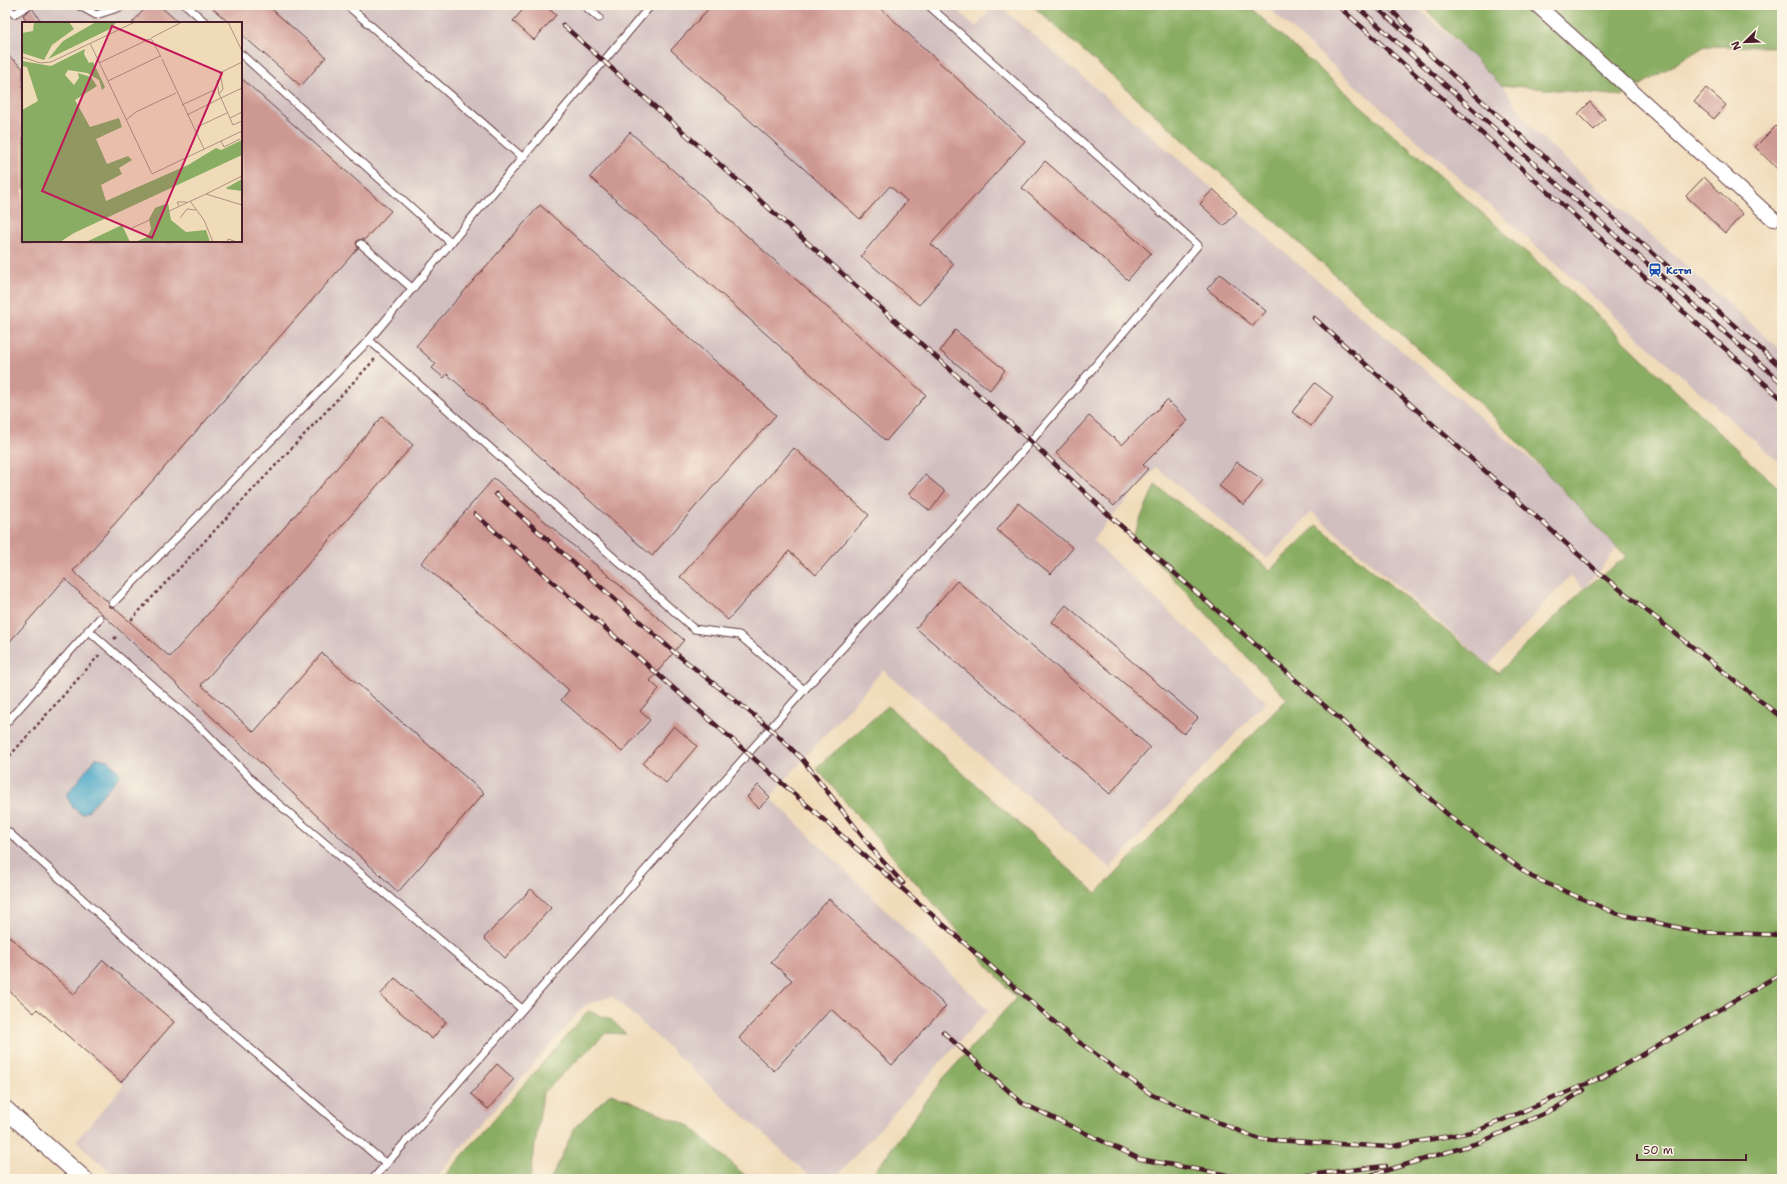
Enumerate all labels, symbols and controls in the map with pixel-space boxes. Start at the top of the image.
inset map [22,22,242,242]
north arrow [1725,22,1765,62]
text: N [1728,39,1745,53]
station icon: Ксты [1647,262,1663,278]
place label: Ксты [1666,264,1692,277]
scale bar [1637,1136,1746,1162]
text: 50 m [1643,1142,1673,1158]

